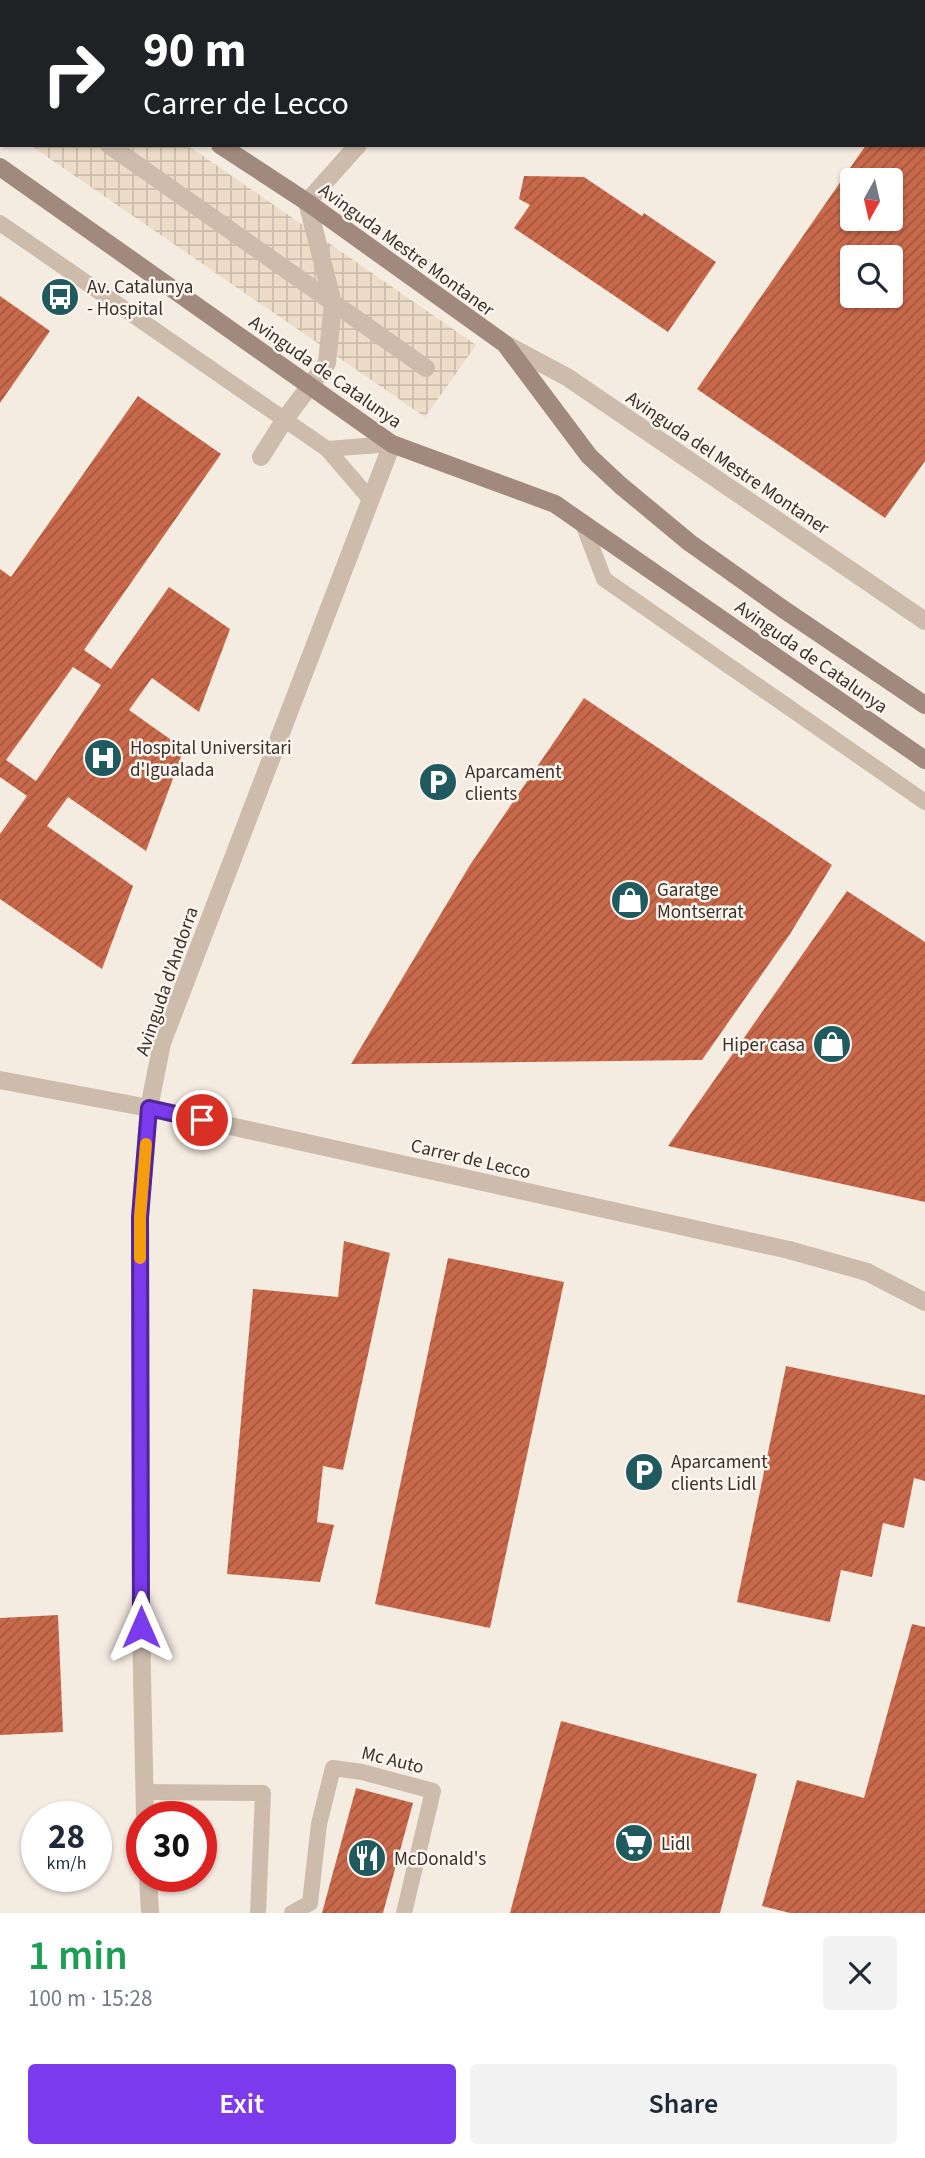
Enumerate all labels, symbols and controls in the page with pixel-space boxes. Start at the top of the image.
text: 90 m [143,16,247,86]
icon: right [28,28,119,119]
text: Carrer de Lecco [143,81,349,127]
north arrow [840,168,903,231]
map controls [840,168,903,308]
street label: Avinguda Mestre Montaner [313,177,500,323]
button: search [840,245,903,308]
place label: Av. Catalunya - Hospital [87,274,193,323]
bus stop icon: Av. Catalunya - Hospital [39,276,81,318]
street label: Avinguda de Catalunya [243,309,407,435]
street label: Avinguda del Mestre Montaner [620,385,835,542]
street label: Avinguda de Catalunya [729,594,893,720]
place label: Hospital Universitari d'Igualada [130,735,292,784]
hospital icon: Hospital Universitari d'Igualada [82,737,124,779]
place label: Aparcament clients [465,759,562,808]
parking icon: Aparcament clients [417,761,459,803]
place label: Garatge Montserrat [657,877,744,926]
shop icon: Garatge Montserrat [609,879,651,921]
street label: Avinguda d'Andorra [129,903,206,1060]
shop icon: Hiper casa [811,1023,853,1065]
place label: Hiper casa [722,1032,805,1059]
pin [172,1090,232,1150]
icon: arrive [183,1101,221,1139]
street label: Carrer de Lecco [408,1133,533,1186]
place label: Aparcament clients Lidl [671,1449,768,1498]
parking icon: Aparcament clients Lidl [623,1451,665,1493]
position arrow [104,1590,178,1664]
street label: Mc Auto [359,1740,427,1781]
speed limit sign: 30 [126,1801,217,1892]
text: 28 [48,1812,85,1862]
supermarket icon: Lidl [613,1822,655,1864]
place label: Lidl [661,1831,690,1858]
restaurant icon: McDonald's [346,1837,388,1879]
place label: McDonald's [394,1846,486,1873]
text: km/h [47,1851,86,1876]
text: 1 min [28,1926,128,1986]
button: close [823,1936,897,2010]
text: 100 m · 15:28 [28,1982,152,2015]
button: Exit [28,2064,456,2144]
button: Share [470,2064,897,2144]

